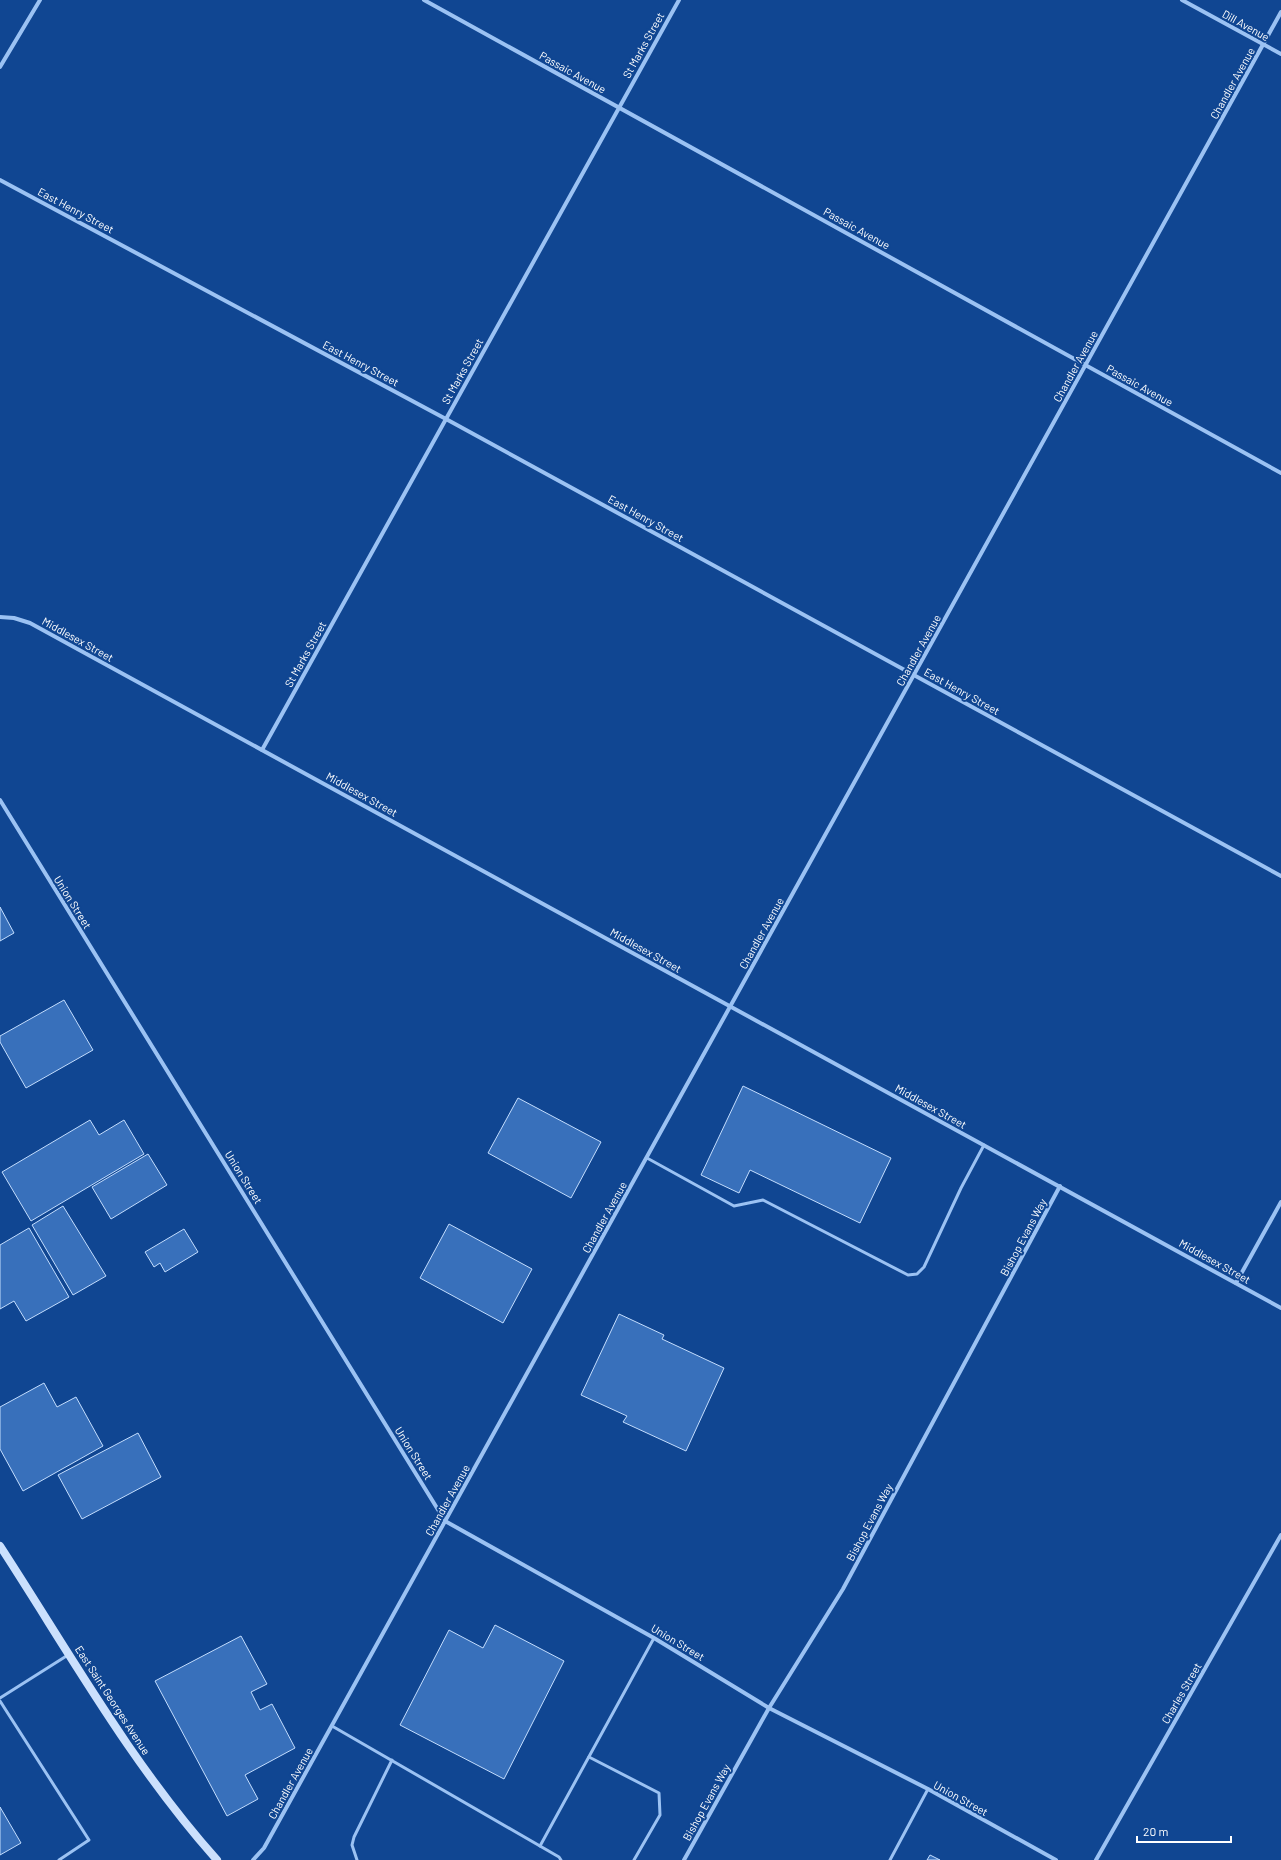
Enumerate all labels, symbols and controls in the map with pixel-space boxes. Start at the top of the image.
street label: Dill Avenue [1220,7,1272,43]
street label: St Marks Street [620,10,666,80]
street label: Chandler Avenue [1207,45,1257,121]
street label: Passaic Avenue [538,48,609,96]
street label: East Henry Street [36,184,116,236]
street label: Passaic Avenue [822,204,893,252]
street label: Chandler Avenue [1050,328,1100,404]
street label: St Marks Street [439,336,485,406]
street label: East Henry Street [321,337,401,389]
street label: Passaic Avenue [1105,361,1176,409]
street label: East Henry Street [606,492,686,544]
street label: Chandler Avenue [893,612,943,688]
street label: Middlesex Street [40,614,116,664]
street label: St Marks Street [282,619,328,689]
street label: East Henry Street [922,665,1002,717]
street label: Middlesex Street [324,769,400,819]
street label: Union Street [52,873,94,931]
street label: Chandler Avenue [736,895,786,971]
street label: Middlesex Street [608,925,684,975]
street label: Middlesex Street [893,1081,969,1131]
street label: Union Street [223,1148,265,1206]
street label: Chandler Avenue [579,1179,629,1255]
street label: Bishop Evans Way [997,1196,1049,1278]
street label: Middlesex Street [1177,1236,1253,1286]
street label: Union Street [393,1424,435,1482]
street label: Chandler Avenue [422,1462,472,1538]
street label: Bishop Evans Way [843,1481,895,1563]
street label: Union Street [649,1621,707,1663]
street label: East Saint Georges Avenue [73,1643,153,1757]
street label: Charles Street [1158,1660,1204,1726]
street label: Chandler Avenue [265,1745,315,1821]
street label: Bishop Evans Way [680,1761,732,1843]
street label: Union Street [932,1778,990,1818]
scale bar [1137,1818,1231,1844]
text: 20 m [1143,1824,1169,1838]

